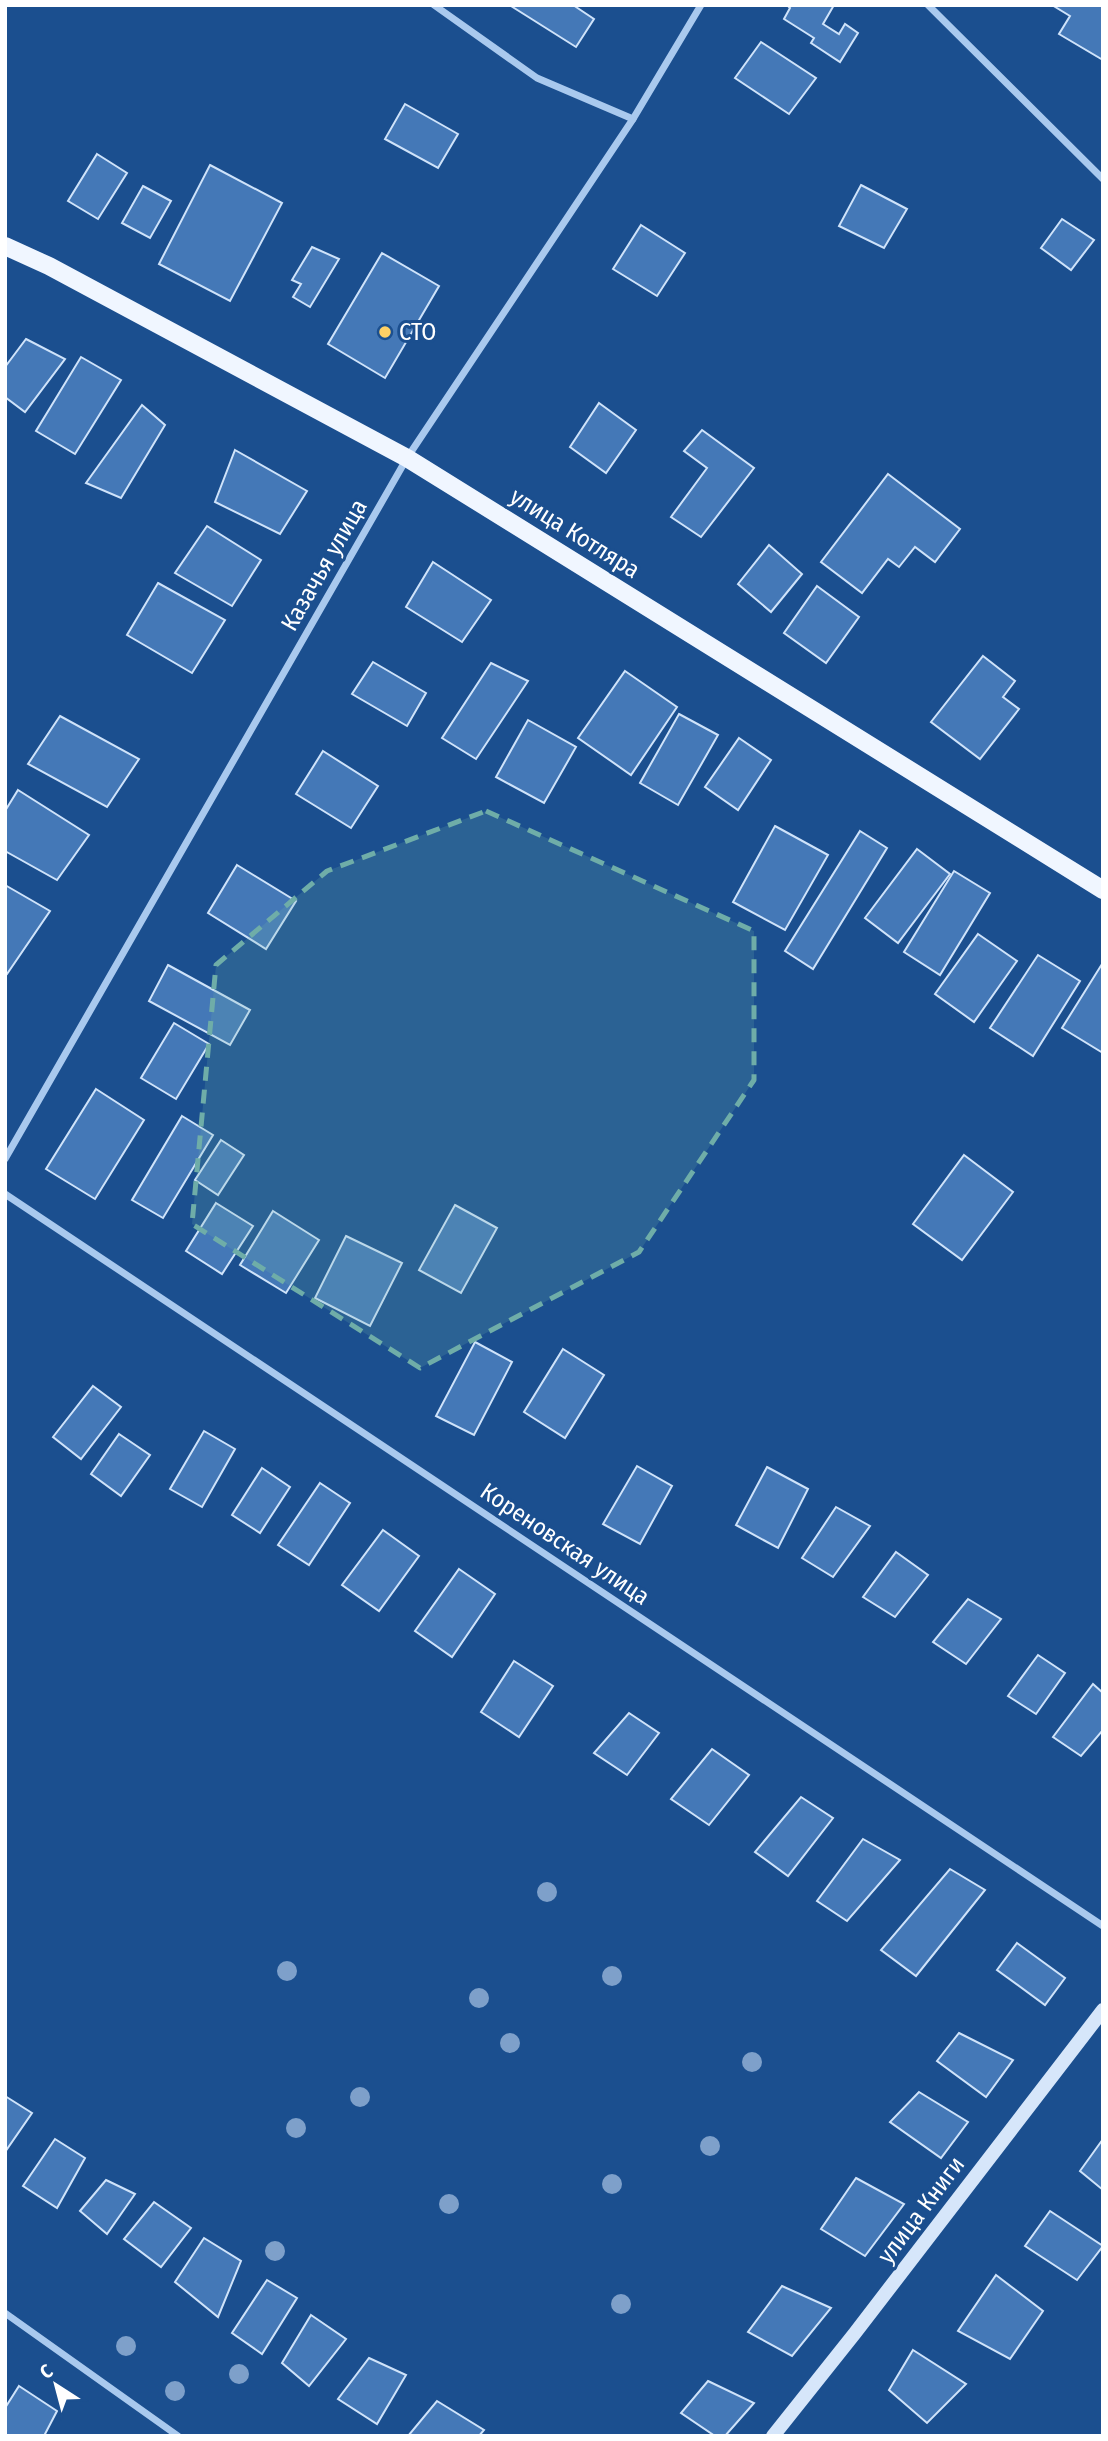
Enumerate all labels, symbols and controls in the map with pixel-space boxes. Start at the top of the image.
place label: СТО [399,318,436,346]
marker: СТО [377,324,393,340]
street label: улица Котляра [505,482,645,584]
street label: Казачья улица [275,494,373,636]
street label: Кореновская улица [475,1477,655,1611]
street label: улица Книги [872,2151,970,2269]
north arrow [21,2350,91,2420]
text: С [36,2359,57,2384]

